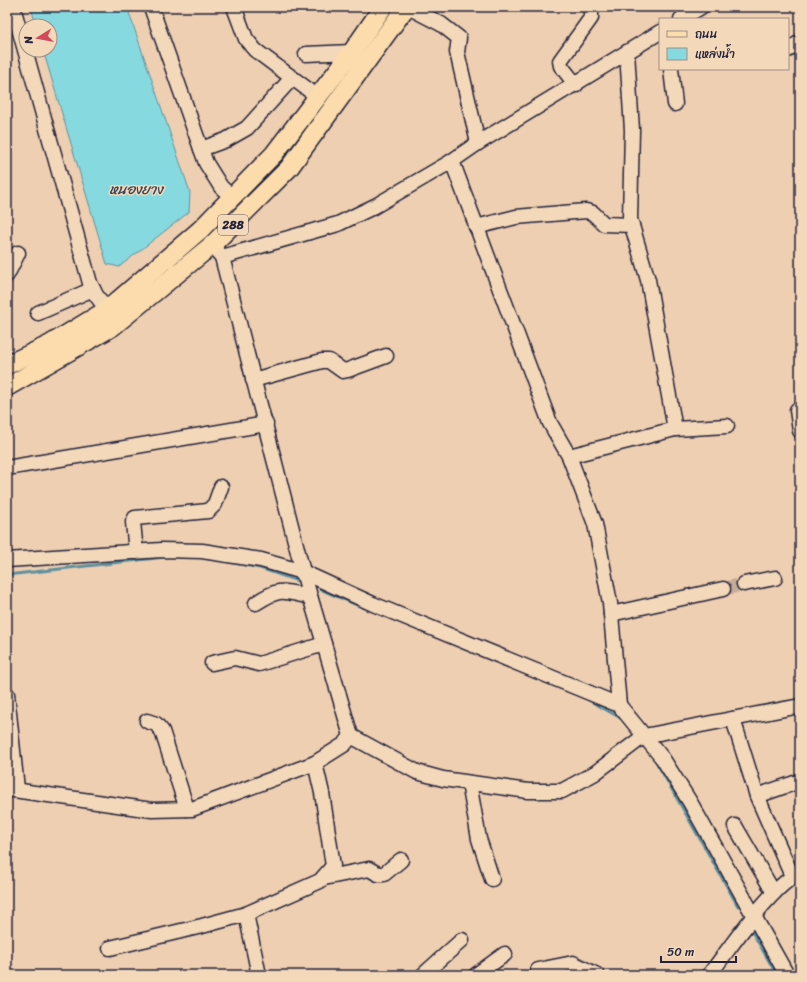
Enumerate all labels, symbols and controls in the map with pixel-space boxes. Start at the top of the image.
north arrow [18,18,58,58]
legend [659,18,789,70]
text: ถนน [695,23,717,45]
text: N [19,34,39,46]
text: แหล่งน้ำ [695,43,735,65]
water label: หนองยาง [109,177,165,202]
road number: 288 [218,215,248,235]
scale bar [661,938,736,964]
text: 50 m [667,941,694,963]

